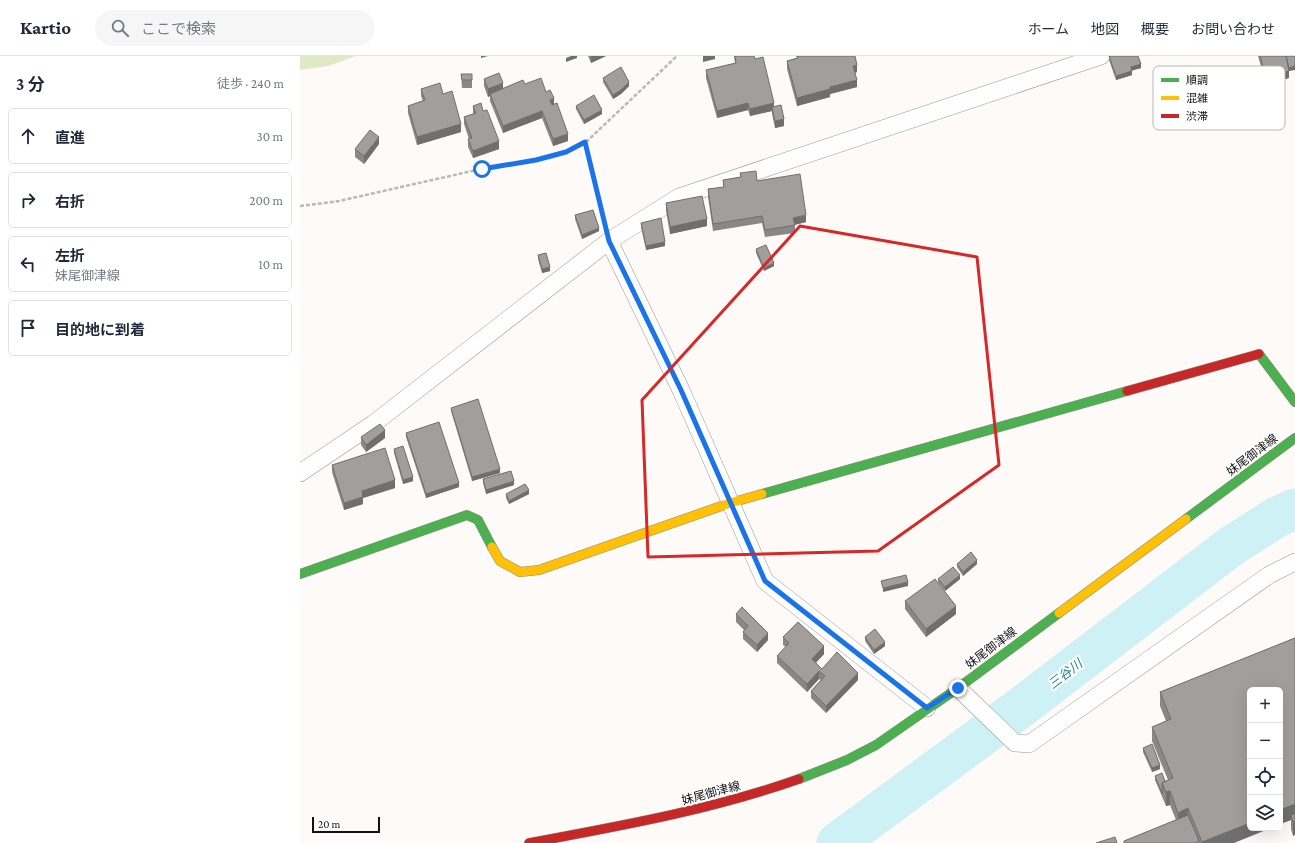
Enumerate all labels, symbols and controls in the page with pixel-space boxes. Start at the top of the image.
search box [95,10,375,46]
text: Kartio [20,17,71,38]
icon: search [109,17,131,39]
text: ここで検索 [141,21,216,37]
text: ホーム [1027,21,1069,37]
text: 地図 [1091,21,1119,37]
text: 概要 [1141,21,1169,37]
text: お問い合わせ [1191,21,1275,37]
legend [1153,66,1285,130]
text: 順調 [1186,74,1208,86]
text: 3 分 [16,75,45,94]
text: 徒歩 · 240 m [217,76,284,91]
text: 混雑 [1186,92,1208,104]
text: 渋滞 [1186,110,1208,122]
icon: ahead [17,125,39,147]
text: 30 m [257,129,283,144]
text: 直進 [55,130,85,146]
route start [473,160,491,178]
icon: right [17,189,39,211]
text: 200 m [249,193,283,208]
text: 右折 [55,194,85,210]
text: 左折 [55,248,85,264]
icon: left [17,253,39,275]
text: 10 m [258,257,283,272]
text: 妹尾御津線 [55,268,120,283]
icon: arrive [17,317,39,339]
text: 目的地に到着 [55,322,145,338]
street label: 妹尾御津線 [1224,431,1280,479]
street label: 妹尾御津線 [963,624,1019,672]
water label: 三谷川 [1045,655,1087,692]
route end [949,679,967,697]
map controls [1247,687,1283,831]
button: + [1247,687,1283,723]
button: − [1247,723,1283,759]
button: locate [1247,759,1283,795]
street label: 妹尾御津線 [680,778,742,808]
button: layers [1247,795,1283,831]
scale bar [312,815,380,834]
text: 20 m [318,818,340,830]

